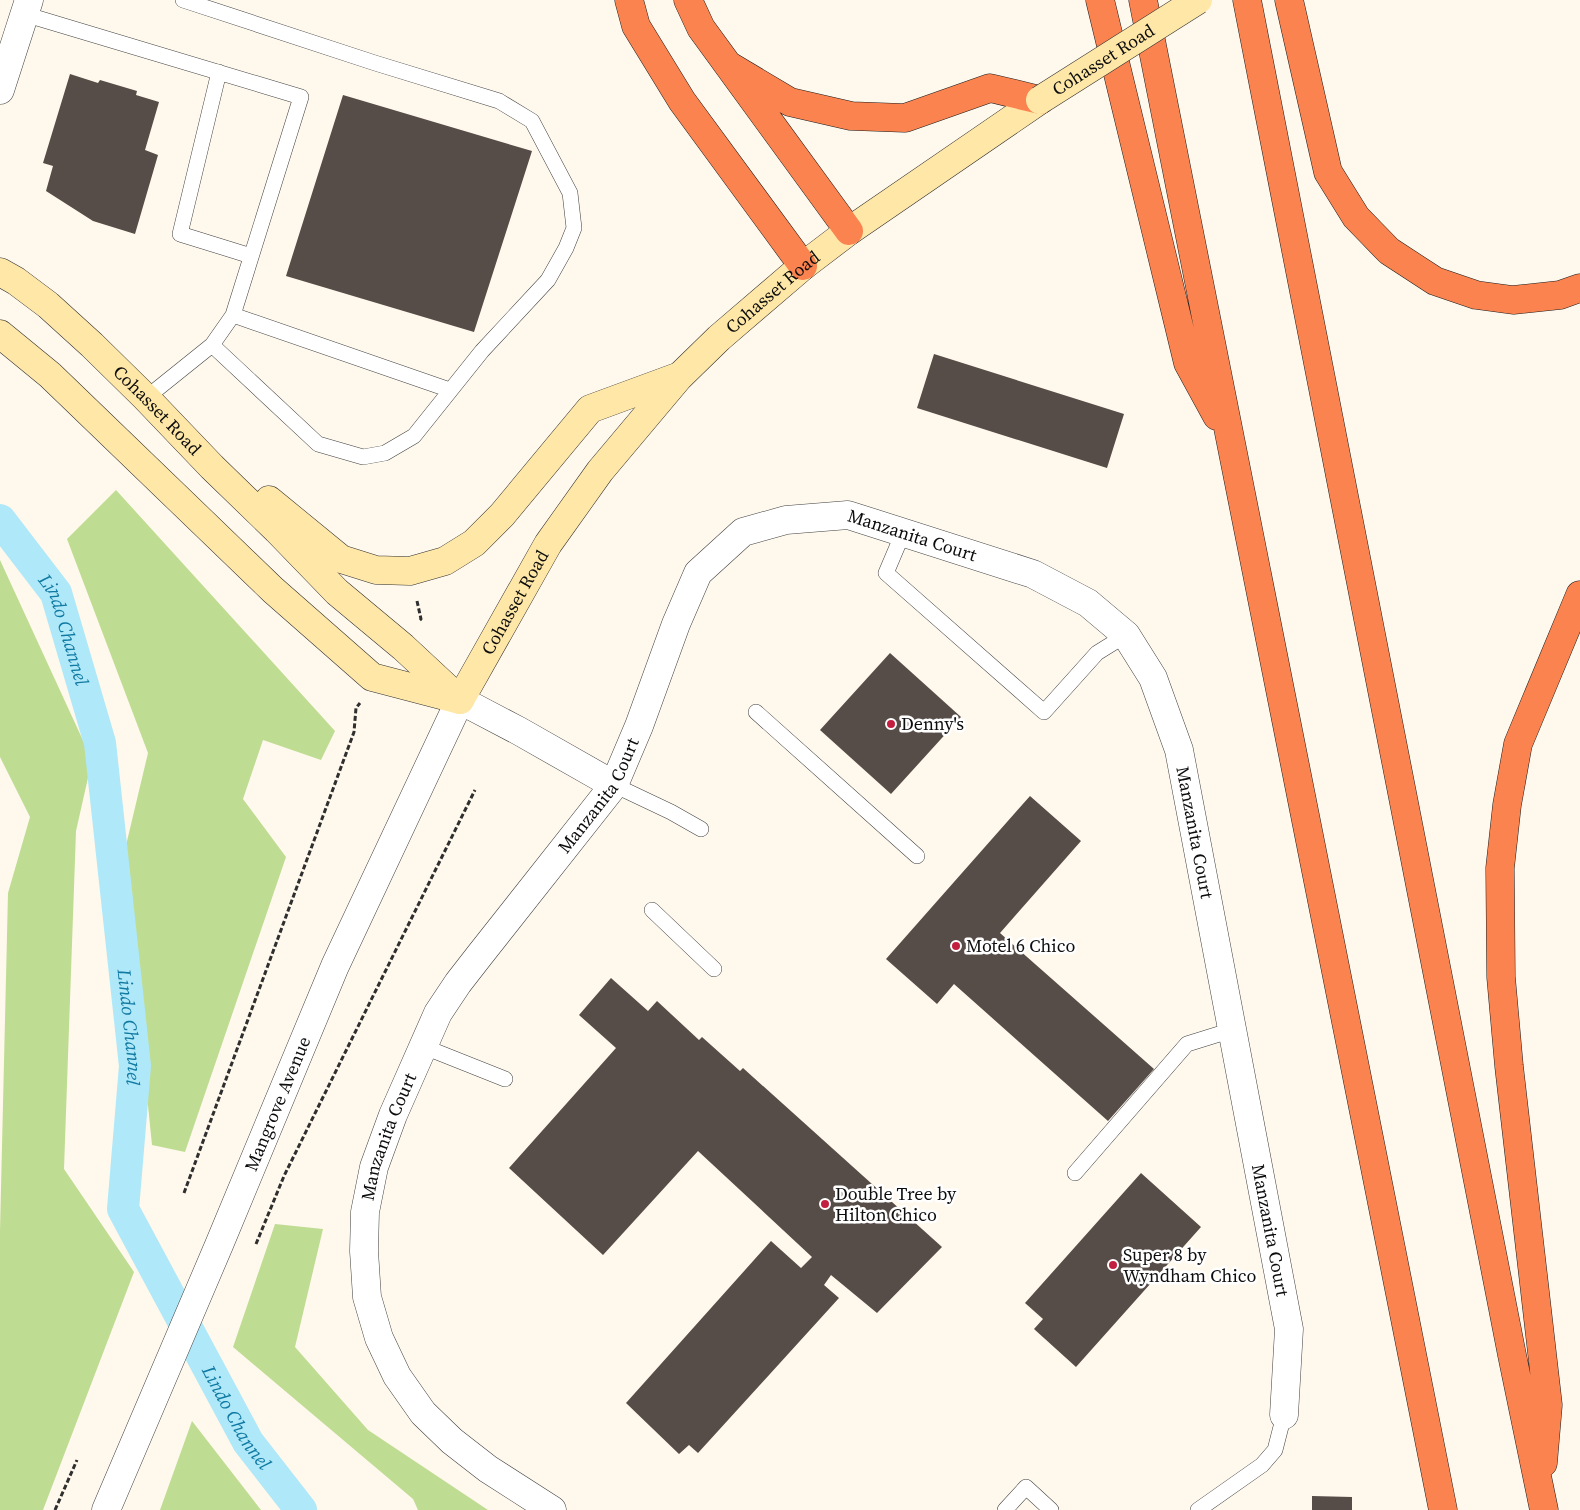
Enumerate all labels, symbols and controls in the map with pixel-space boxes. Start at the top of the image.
street label: Cohasset Road [1047,18,1159,101]
street label: Cohasset Road [720,245,825,339]
street label: Cohasset Road [108,359,207,460]
street label: Manzanita Court [845,503,980,567]
street label: Cohasset Road [475,545,554,659]
water label: Lindo Channel [32,567,96,689]
place label: Denny's [901,711,964,736]
marker: Denny's [885,718,897,730]
street label: Manzanita Court [552,734,645,858]
street label: Manzanita Court [1170,764,1220,901]
place label: Motel 6 Chico [966,933,1076,958]
marker: Motel 6 Chico [950,940,962,952]
water label: Lindo Channel [111,967,148,1087]
street label: Mangrove Avenue [238,1032,316,1175]
street label: Manzanita Court [355,1069,422,1203]
street label: Manzanita Court [1246,1162,1296,1299]
place label: Double Tree by Hilton Chico [835,1181,957,1227]
marker: Double Tree by Hilton Chico [819,1198,831,1210]
place label: Super 8 by Wyndham Chico [1123,1242,1257,1288]
marker: Super 8 by Wyndham Chico [1107,1259,1119,1271]
water label: Lindo Channel [196,1360,278,1475]

